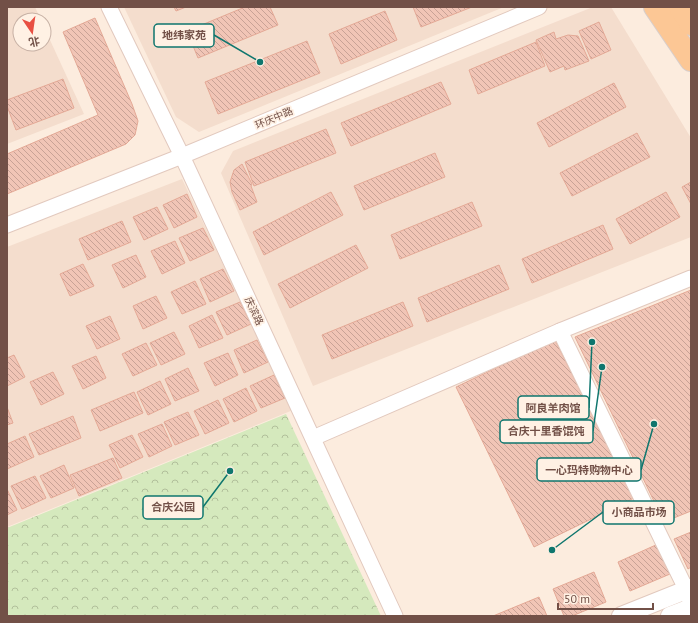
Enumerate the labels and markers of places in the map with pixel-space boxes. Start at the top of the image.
callout: 地纬家苑 [154,24,214,47]
callout: 阿良羊肉馆 [518,396,589,419]
callout: 合庆十里香馄饨 [500,420,593,443]
callout: 一心玛特购物中心 [537,458,641,481]
callout: 合庆公园 [143,496,203,519]
callout: 小商品市场 [603,501,674,524]

